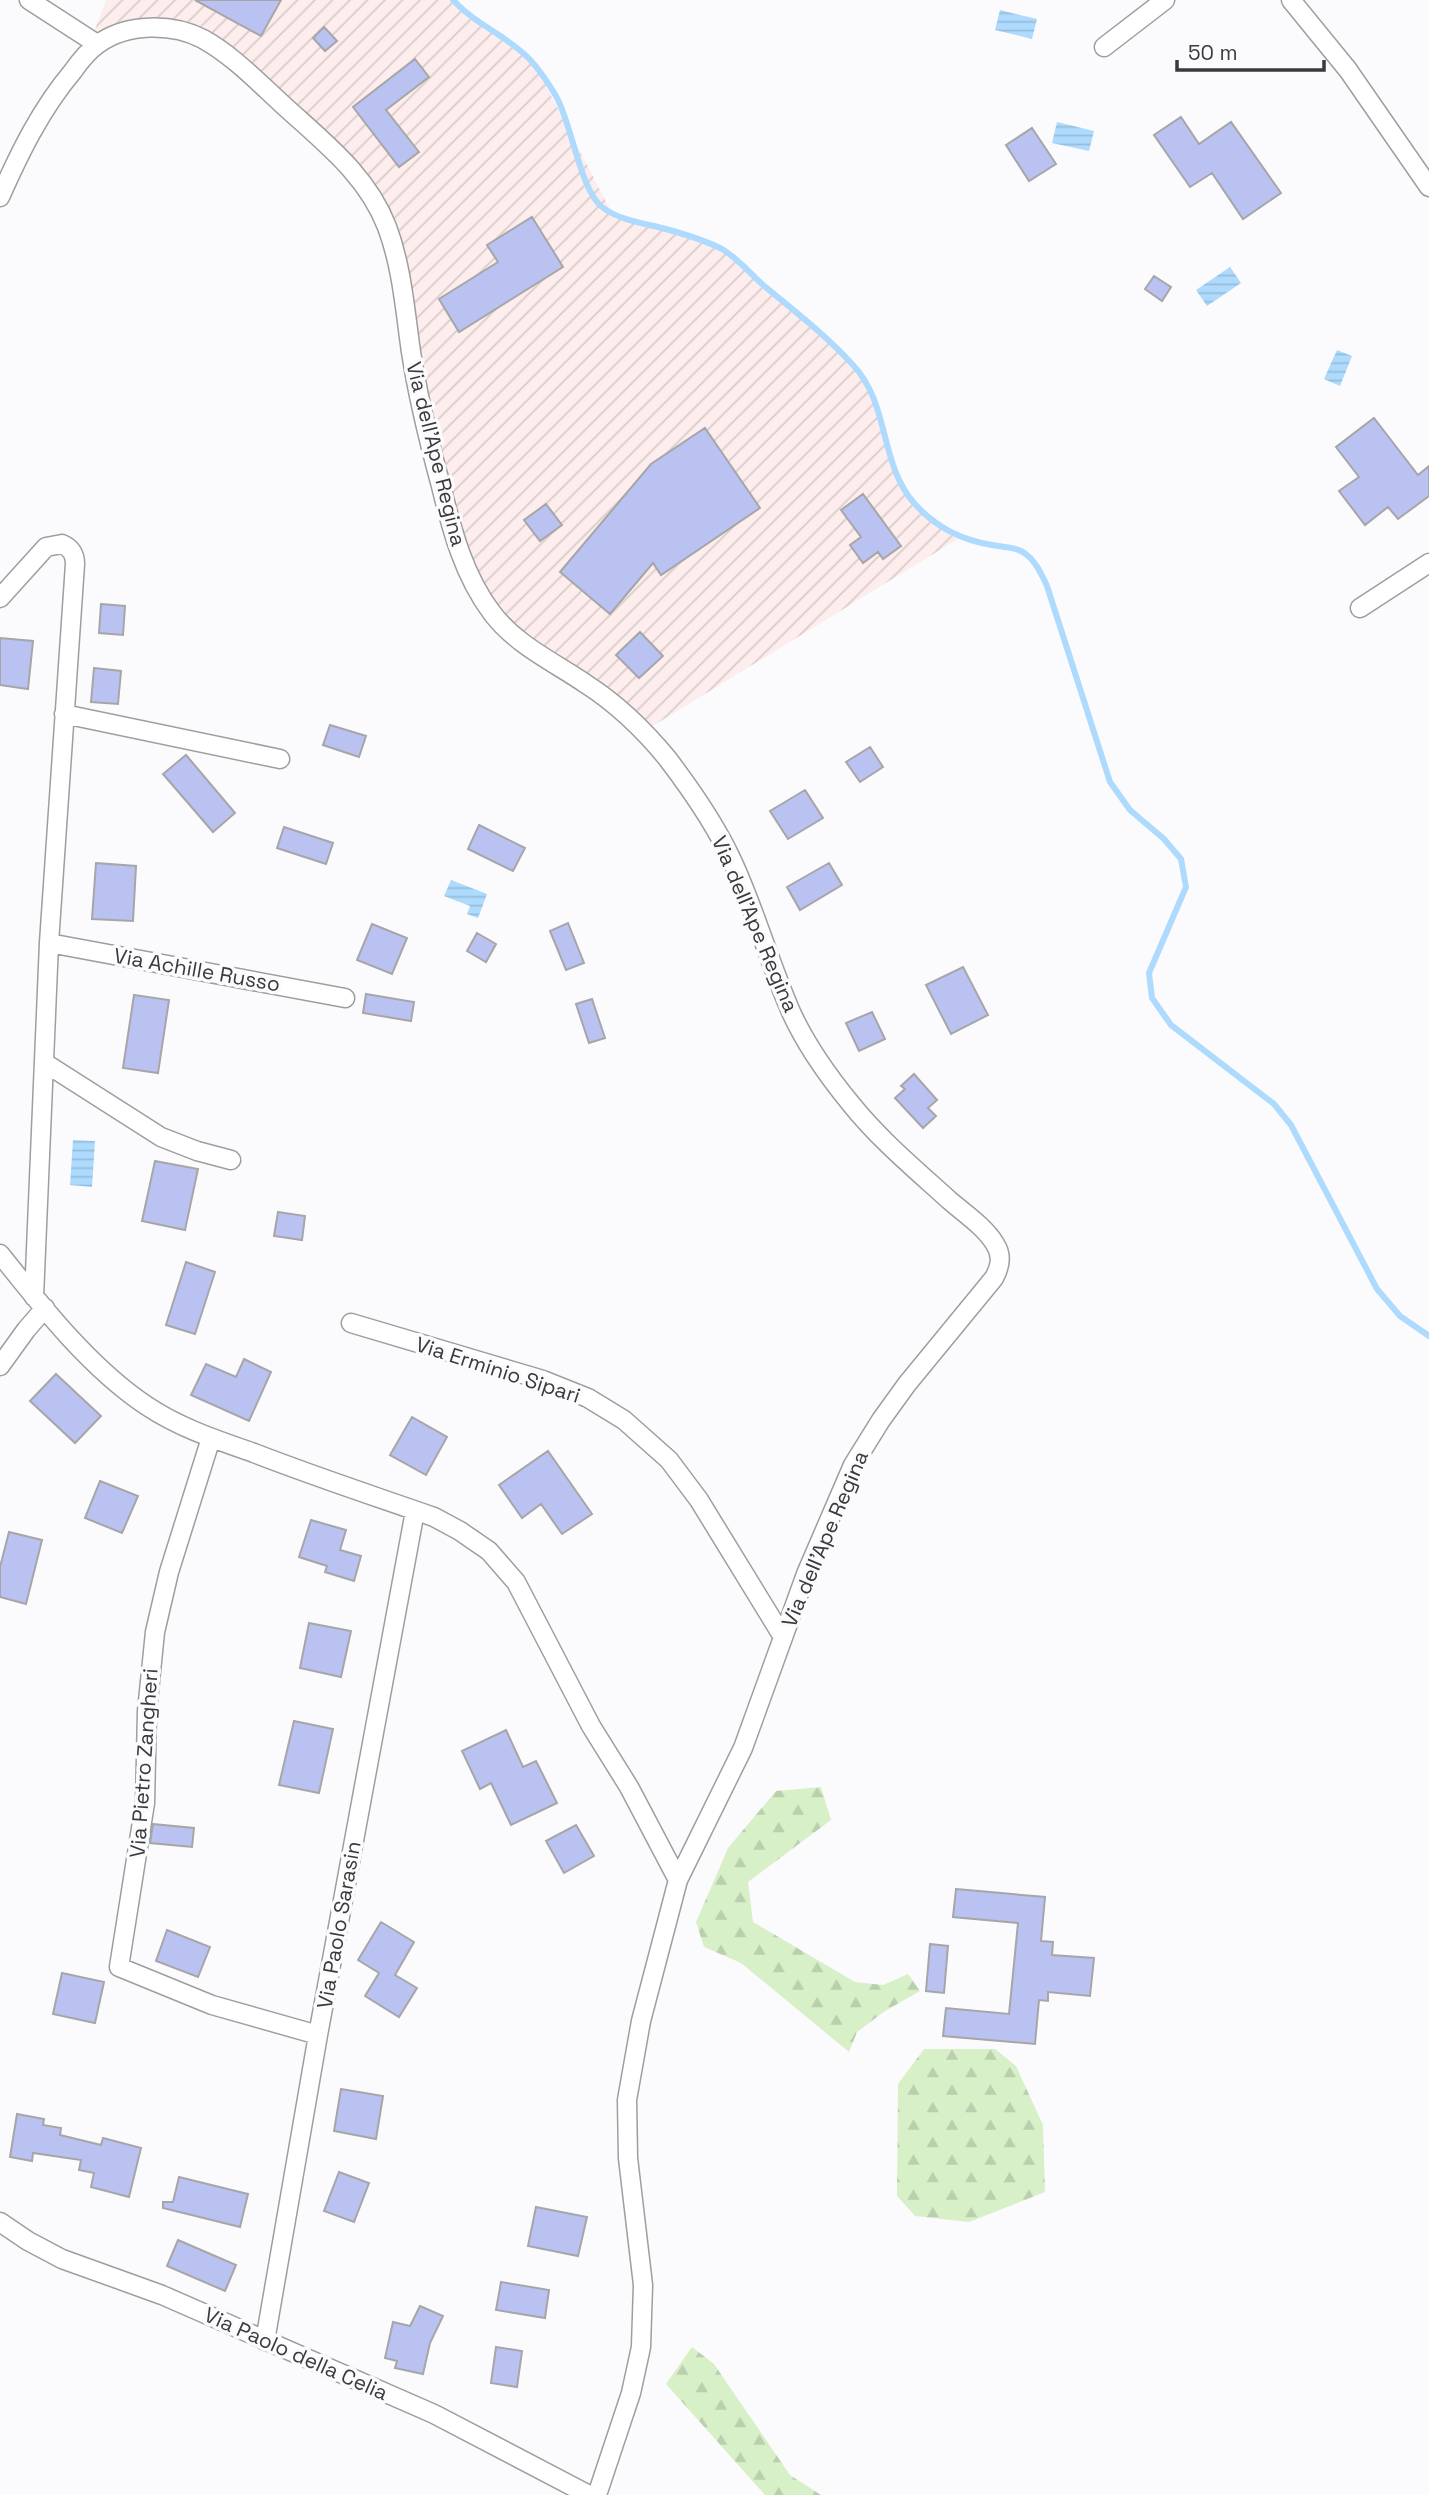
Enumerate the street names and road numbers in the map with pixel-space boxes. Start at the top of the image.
street label: Via dell'Ape Regina [401,359,472,549]
street label: Via dell'Ape Regina [706,831,805,1016]
street label: Via Achille Russo [112,942,282,997]
street label: Via Erminio Sipari [412,1330,584,1409]
street label: Via dell'Ape Regina [775,1446,874,1631]
street label: Via Pietro Zangheri [123,1667,164,1859]
street label: Via Paolo Sarasin [310,1839,367,2011]
street label: Via Paolo della Celia [200,2301,392,2406]

